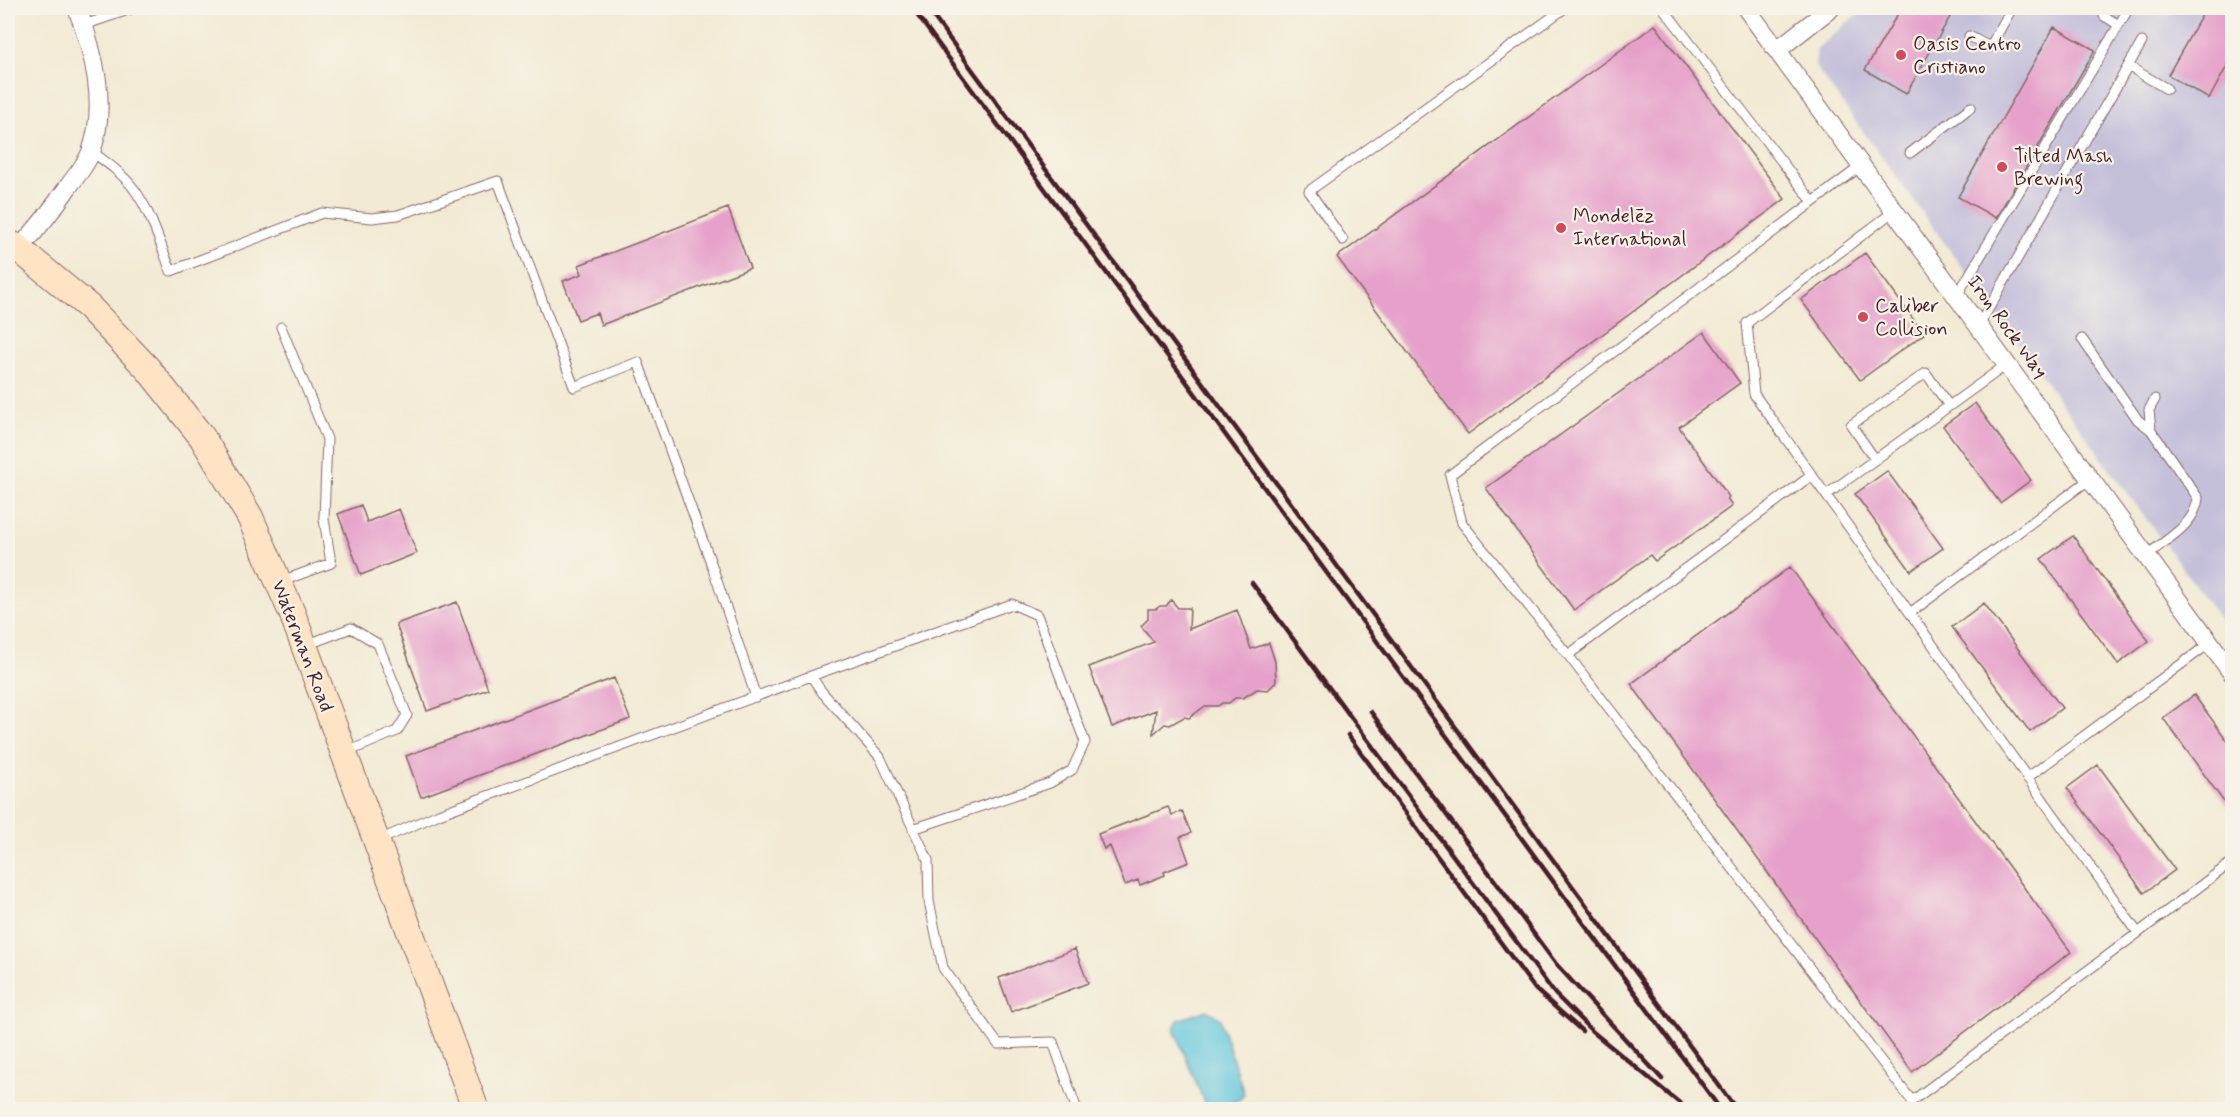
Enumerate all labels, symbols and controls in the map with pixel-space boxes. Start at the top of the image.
place label: Oasis Centro Cristiano [1913,31,2021,81]
marker: Oasis Centro Cristiano [1894,48,1908,62]
place label: Tilted Mash Brewing [2014,143,2113,195]
marker: Tilted Mash Brewing [1995,160,2009,174]
place label: Mondelēz International [1573,203,1686,253]
marker: Mondelēz International [1554,221,1568,235]
street label: Iron Rock Way [1960,270,2054,384]
place label: Caliber Collision [1875,293,1948,343]
marker: Caliber Collision [1856,310,1870,324]
street label: Waterman Road [264,576,340,716]

